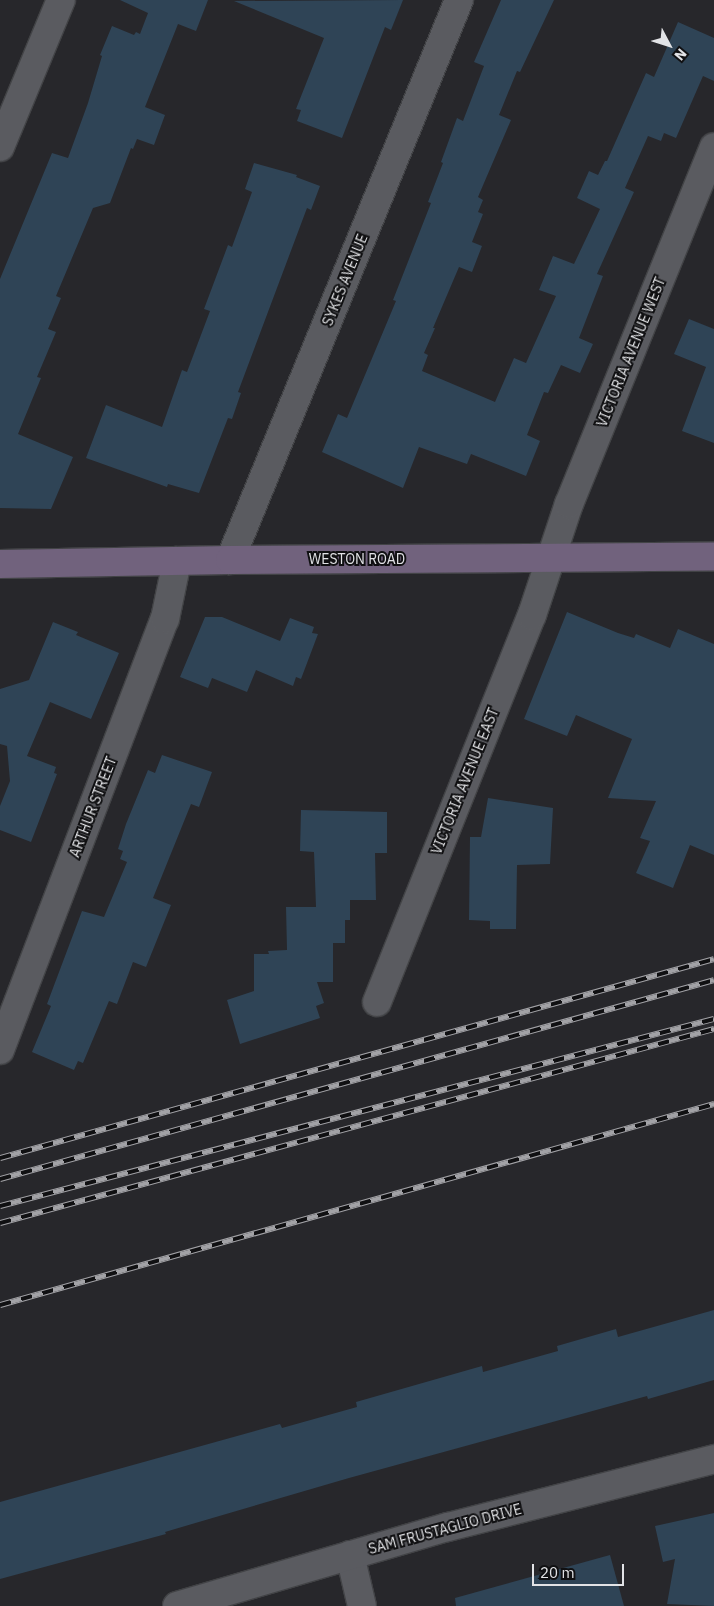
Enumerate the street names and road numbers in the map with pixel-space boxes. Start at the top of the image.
street label: SYKES AVENUE [319,232,371,328]
street label: VICTORIA AVENUE WEST [593,275,669,429]
street label: WESTON ROAD [309,551,405,567]
street label: VICTORIA AVENUE EAST [428,705,502,857]
street label: ARTHUR STREET [66,754,120,860]
street label: SAM FRUSTAGLIO DRIVE [367,1500,523,1558]

